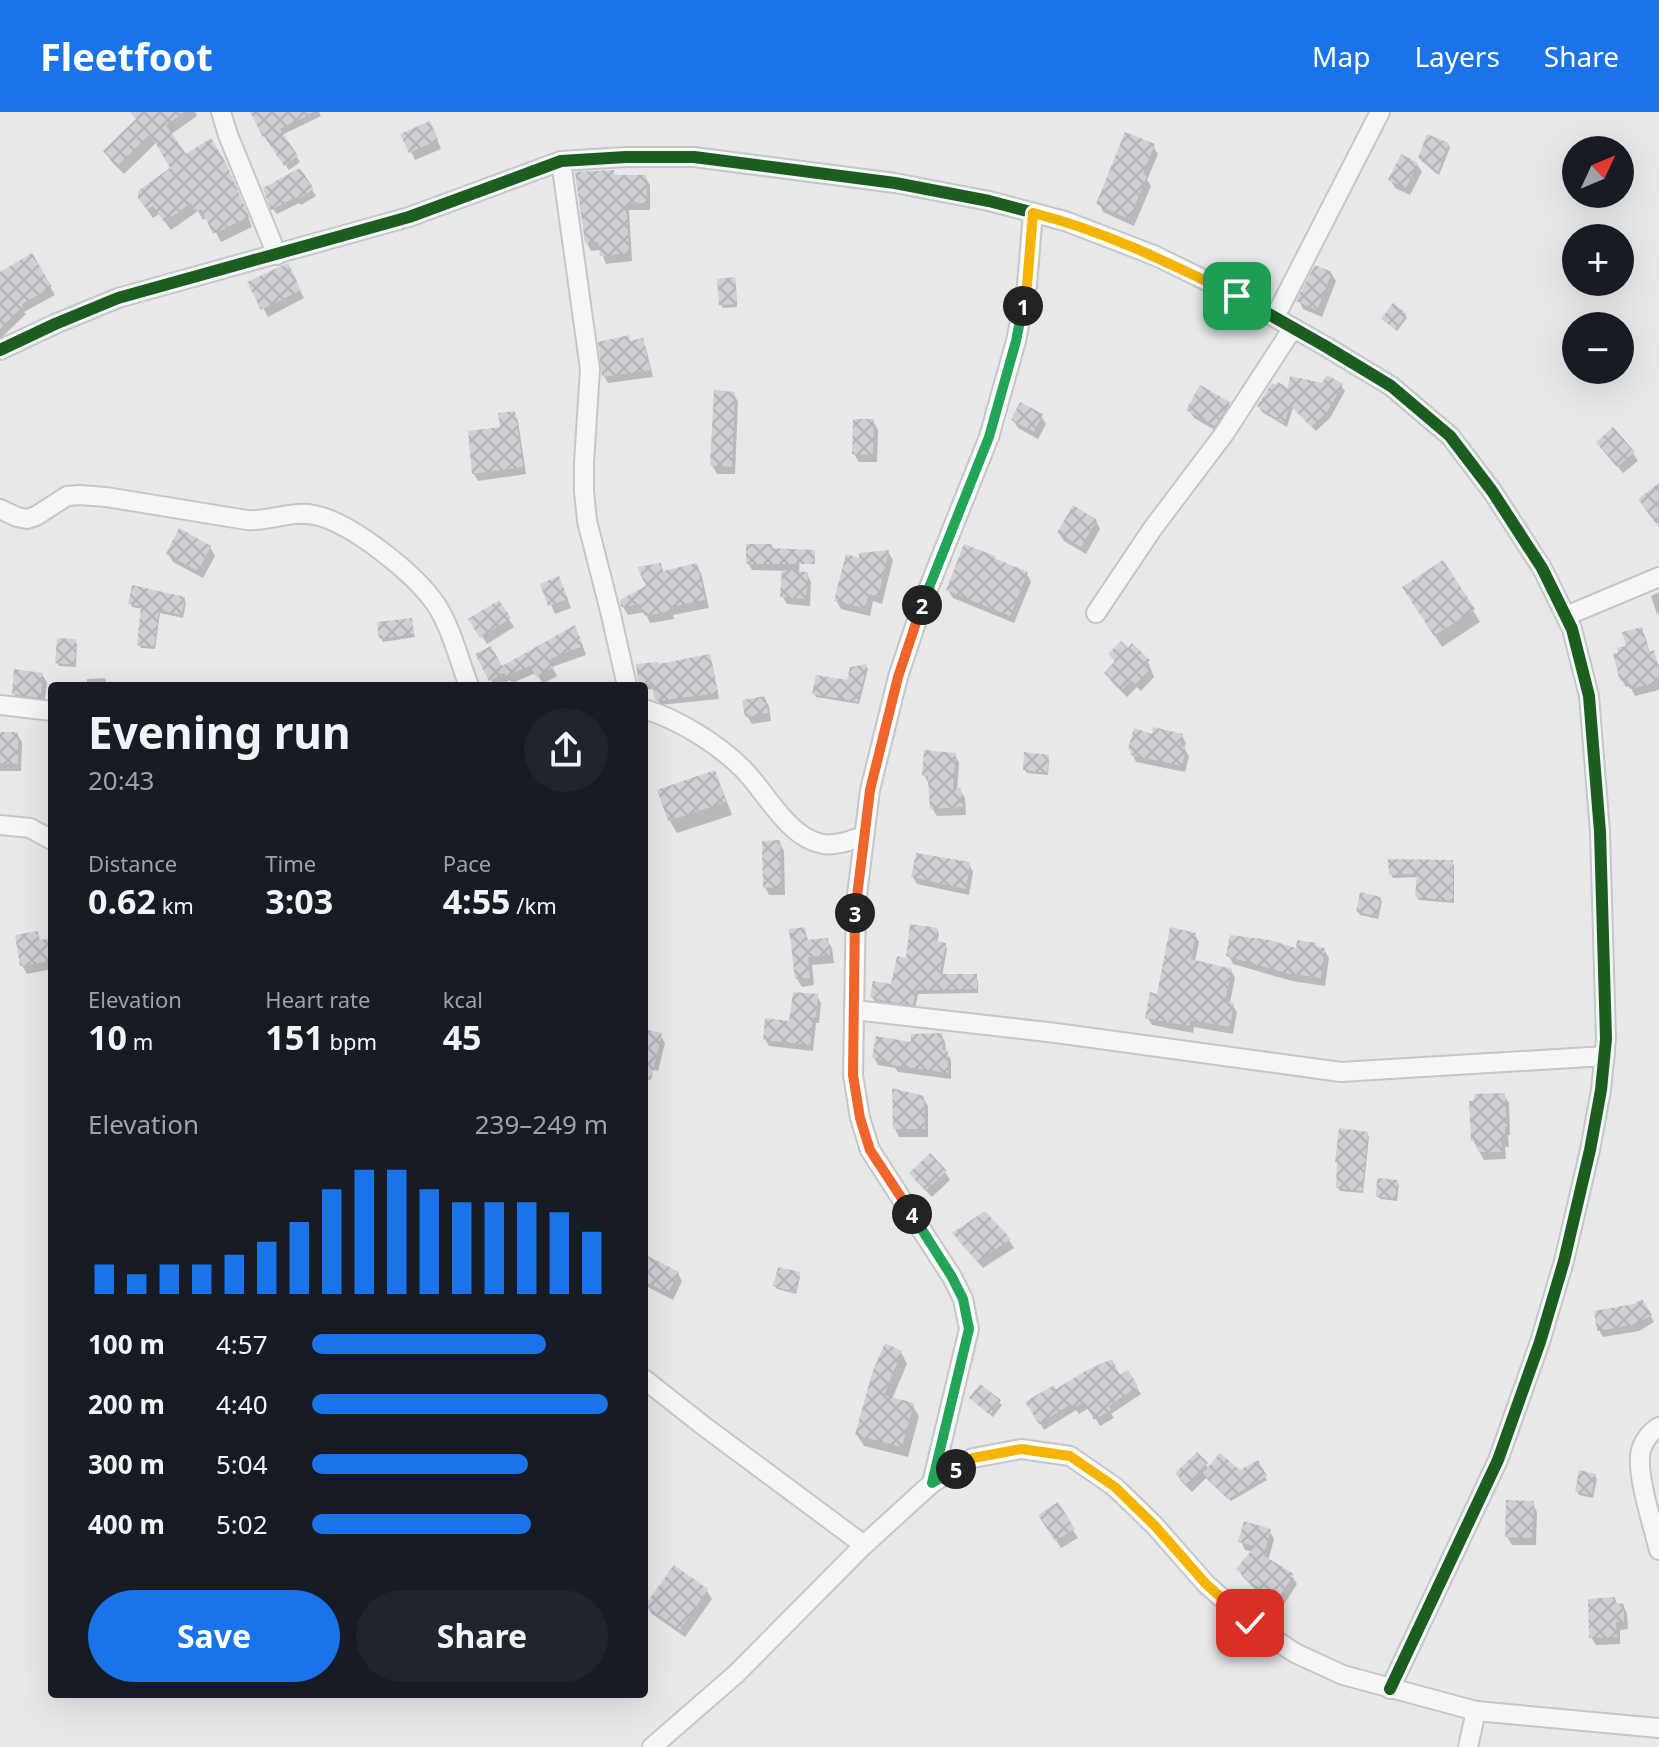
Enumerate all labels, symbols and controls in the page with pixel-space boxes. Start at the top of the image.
text: Fleetfoot [40,30,213,82]
text: Map [1312,37,1370,75]
text: Layers [1414,37,1500,75]
text: Share [1544,37,1619,75]
north arrow [1562,136,1634,208]
map controls [1562,136,1634,384]
button: + [1562,224,1634,296]
pin [1203,262,1271,330]
icon: arrive [1215,274,1259,318]
pin: 1 [1003,286,1043,326]
text: 1 [1017,291,1029,321]
button: − [1562,312,1634,384]
pin: 2 [902,585,942,625]
text: 2 [916,590,928,620]
text: Evening run [88,702,351,762]
button: share [524,708,608,792]
text: 20:43 [88,762,154,798]
text: Distance [88,848,177,878]
text: Time [265,848,316,878]
text: Pace [443,848,491,878]
text: 0.62 [88,878,156,924]
text: 3:03 [265,878,333,924]
text: 4:55 [443,878,511,924]
text: km [156,890,194,920]
text: /km [511,890,557,920]
pin: 3 [835,893,875,933]
text: 3 [849,898,861,928]
text: Elevation [88,984,182,1014]
text: Heart rate [265,984,370,1014]
text: kcal [443,984,483,1014]
text: 10 [88,1014,127,1060]
text: 151 [265,1014,324,1060]
text: 45 [443,1014,482,1060]
text: m [127,1026,153,1056]
text: bpm [324,1026,377,1056]
text: Elevation [88,1106,199,1142]
text: 239–249 m [475,1106,608,1142]
pin: 4 [892,1194,932,1234]
text: 4 [906,1199,918,1229]
text: 100 m [88,1326,165,1362]
text: 4:57 [216,1326,268,1362]
text: 200 m [88,1386,165,1422]
text: 4:40 [216,1386,268,1422]
text: 300 m [88,1446,165,1482]
text: 5:04 [216,1446,268,1482]
pin: 5 [936,1449,976,1489]
text: 5 [950,1454,962,1484]
text: 400 m [88,1506,165,1542]
text: 5:02 [216,1506,268,1542]
pin [1216,1589,1284,1657]
button: Save [88,1590,340,1682]
button: Share [356,1590,608,1682]
icon: check [1228,1601,1272,1645]

